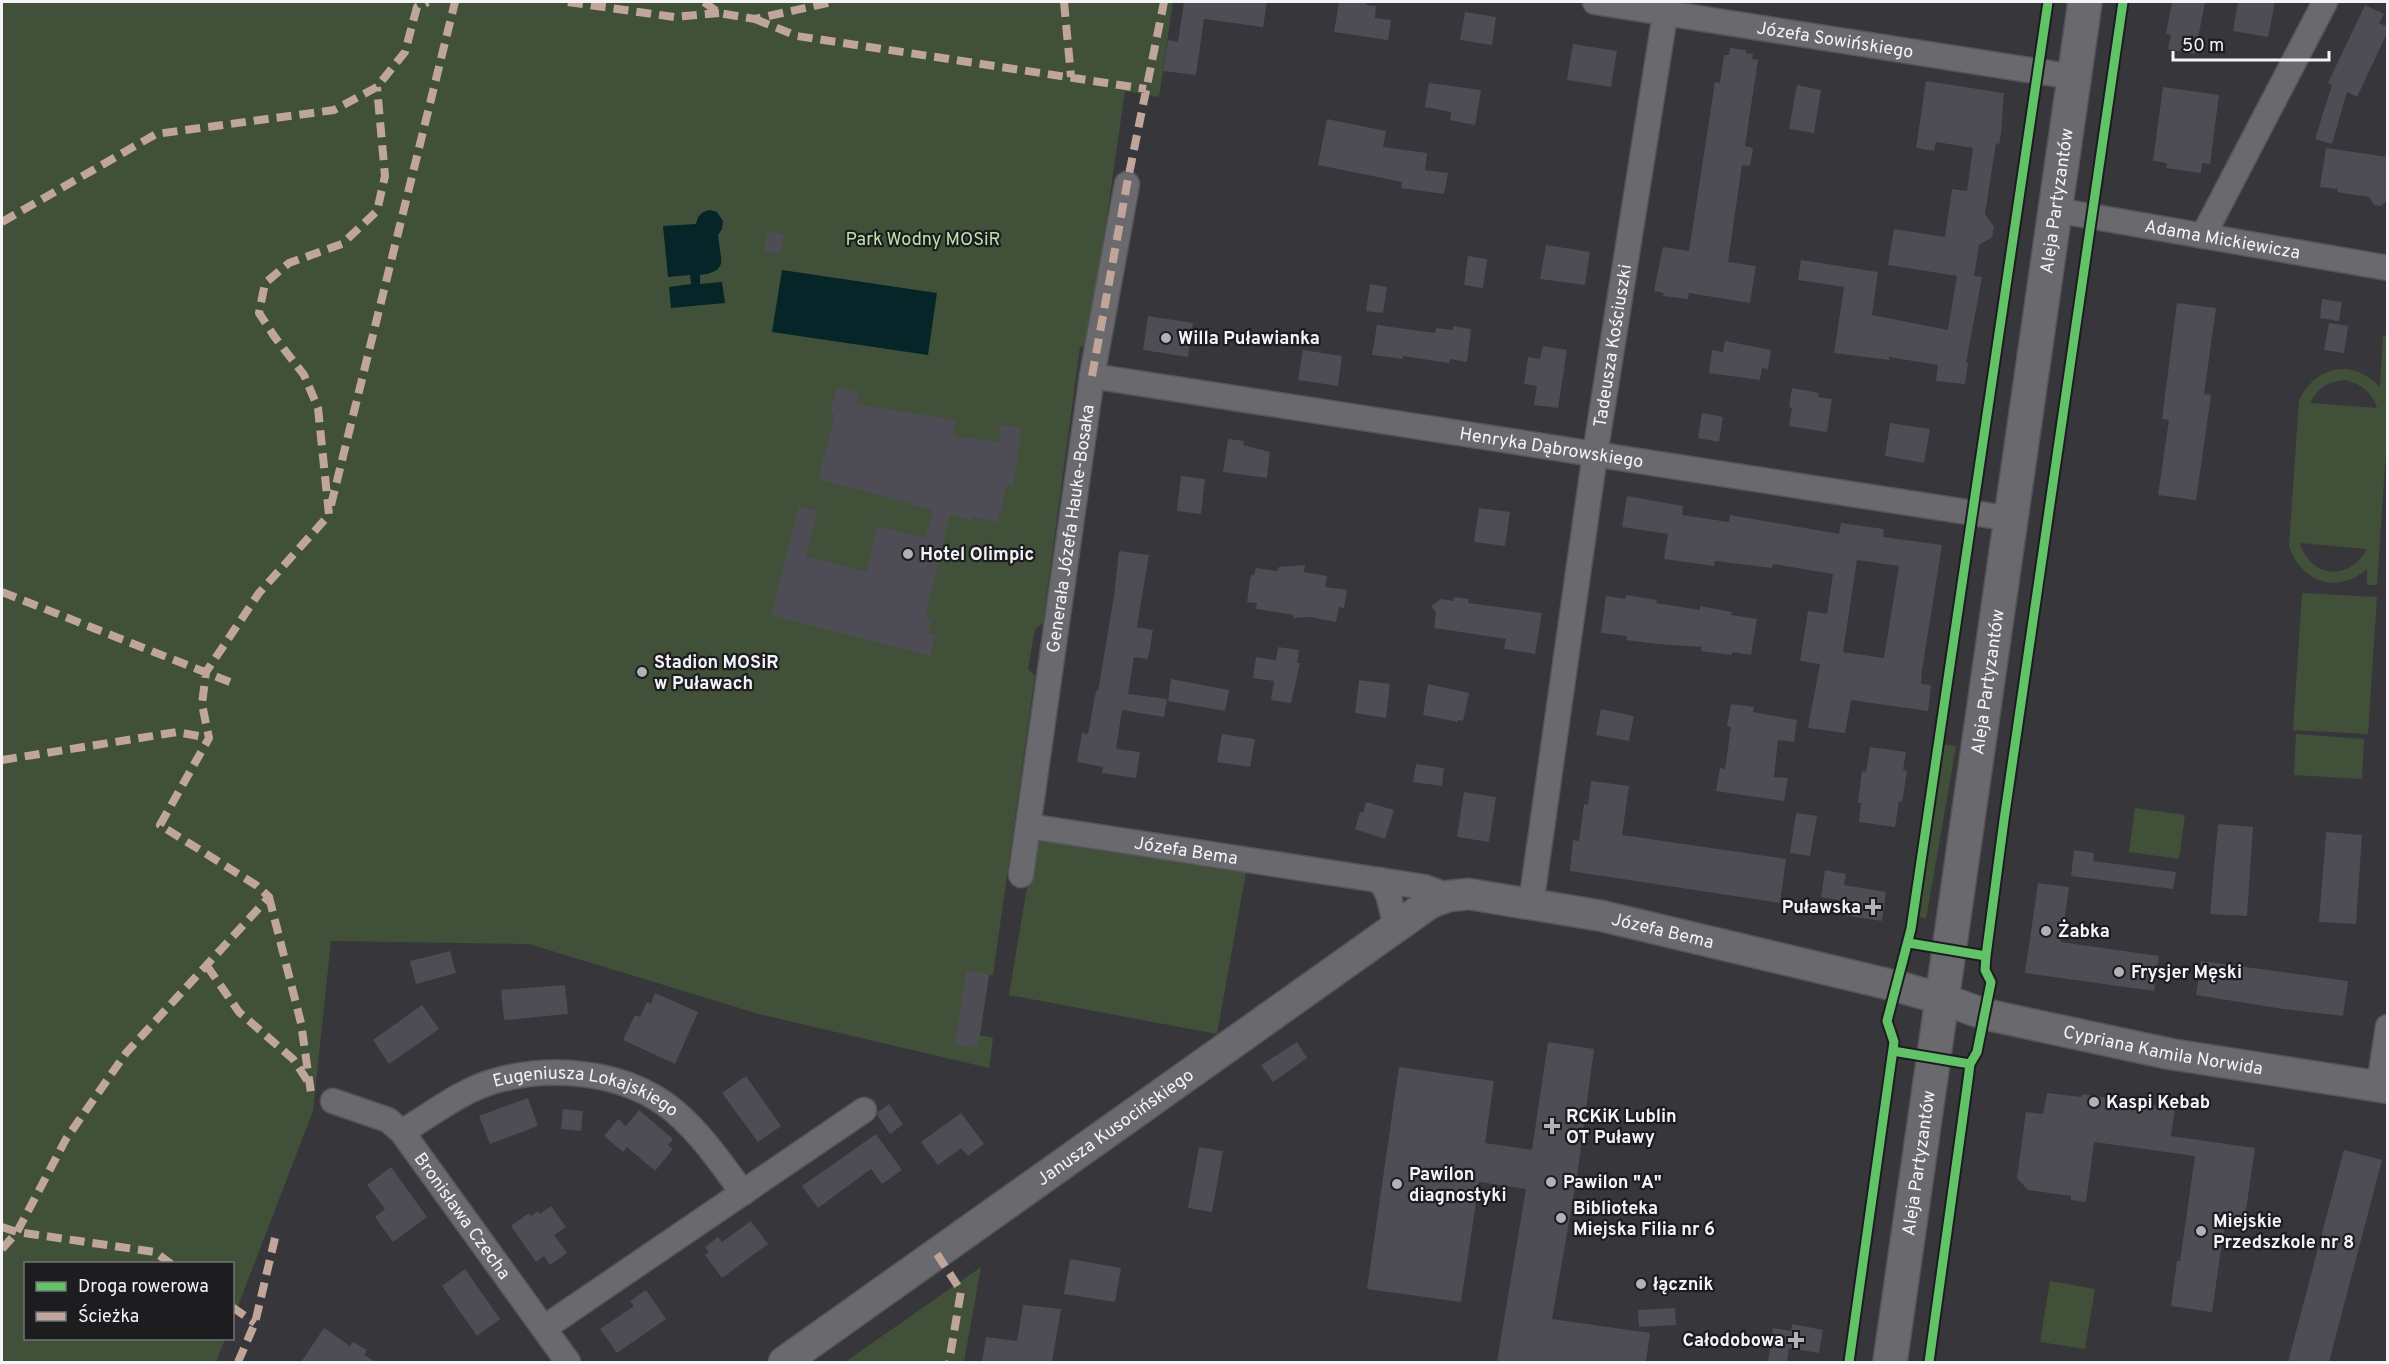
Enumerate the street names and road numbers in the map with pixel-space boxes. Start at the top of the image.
street label: Józefa Sowińskiego [1755,17,1915,65]
street label: Aleja Partyzantów [2036,127,2080,275]
street label: Adama Mickiewicza [2143,216,2302,265]
street label: Tadeusza Kościuszki [1589,263,1638,429]
street label: Generała Józefa Hauke-Bosaka [1043,403,1101,654]
street label: Henryka Dąbrowskiego [1458,423,1645,475]
street label: Aleja Partyzantów [1967,608,2011,757]
street label: Józefa Bema [1133,833,1239,871]
street label: Józefa Bema [1609,909,1716,955]
street label: Cypriana Kamila Norwida [2061,1021,2264,1081]
street label: Eugeniusza Lokajskiego [490,1063,683,1123]
street label: Janusza Kusocińskiego [1033,1064,1199,1192]
street label: Aleja Partyzantów [1898,1089,1942,1238]
street label: Bronisława Czecha [408,1149,515,1285]

